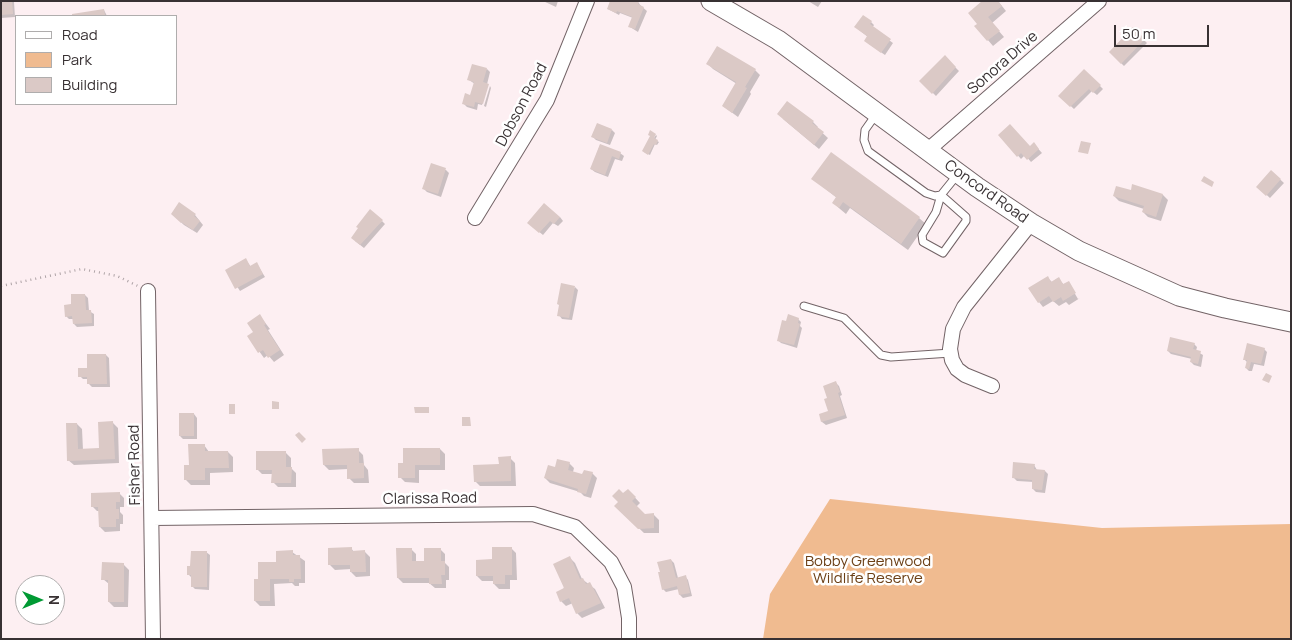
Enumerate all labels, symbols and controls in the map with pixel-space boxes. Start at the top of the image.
legend [15,15,178,105]
scale bar [1117,15,1212,47]
text: 50 m [1122,23,1156,44]
text: Road [62,24,98,45]
street label: Sonora Drive [964,28,1042,98]
text: Park [62,49,92,70]
street label: Dobson Road [492,60,552,150]
text: Building [62,74,117,95]
street label: Concord Road [941,156,1031,228]
street label: Fisher Road [125,425,145,505]
street label: Clarissa Road [383,489,477,509]
park label: Bobby Greenwood Wildlife Reserve [805,553,931,588]
north arrow [15,575,65,625]
text: N [45,595,64,605]

